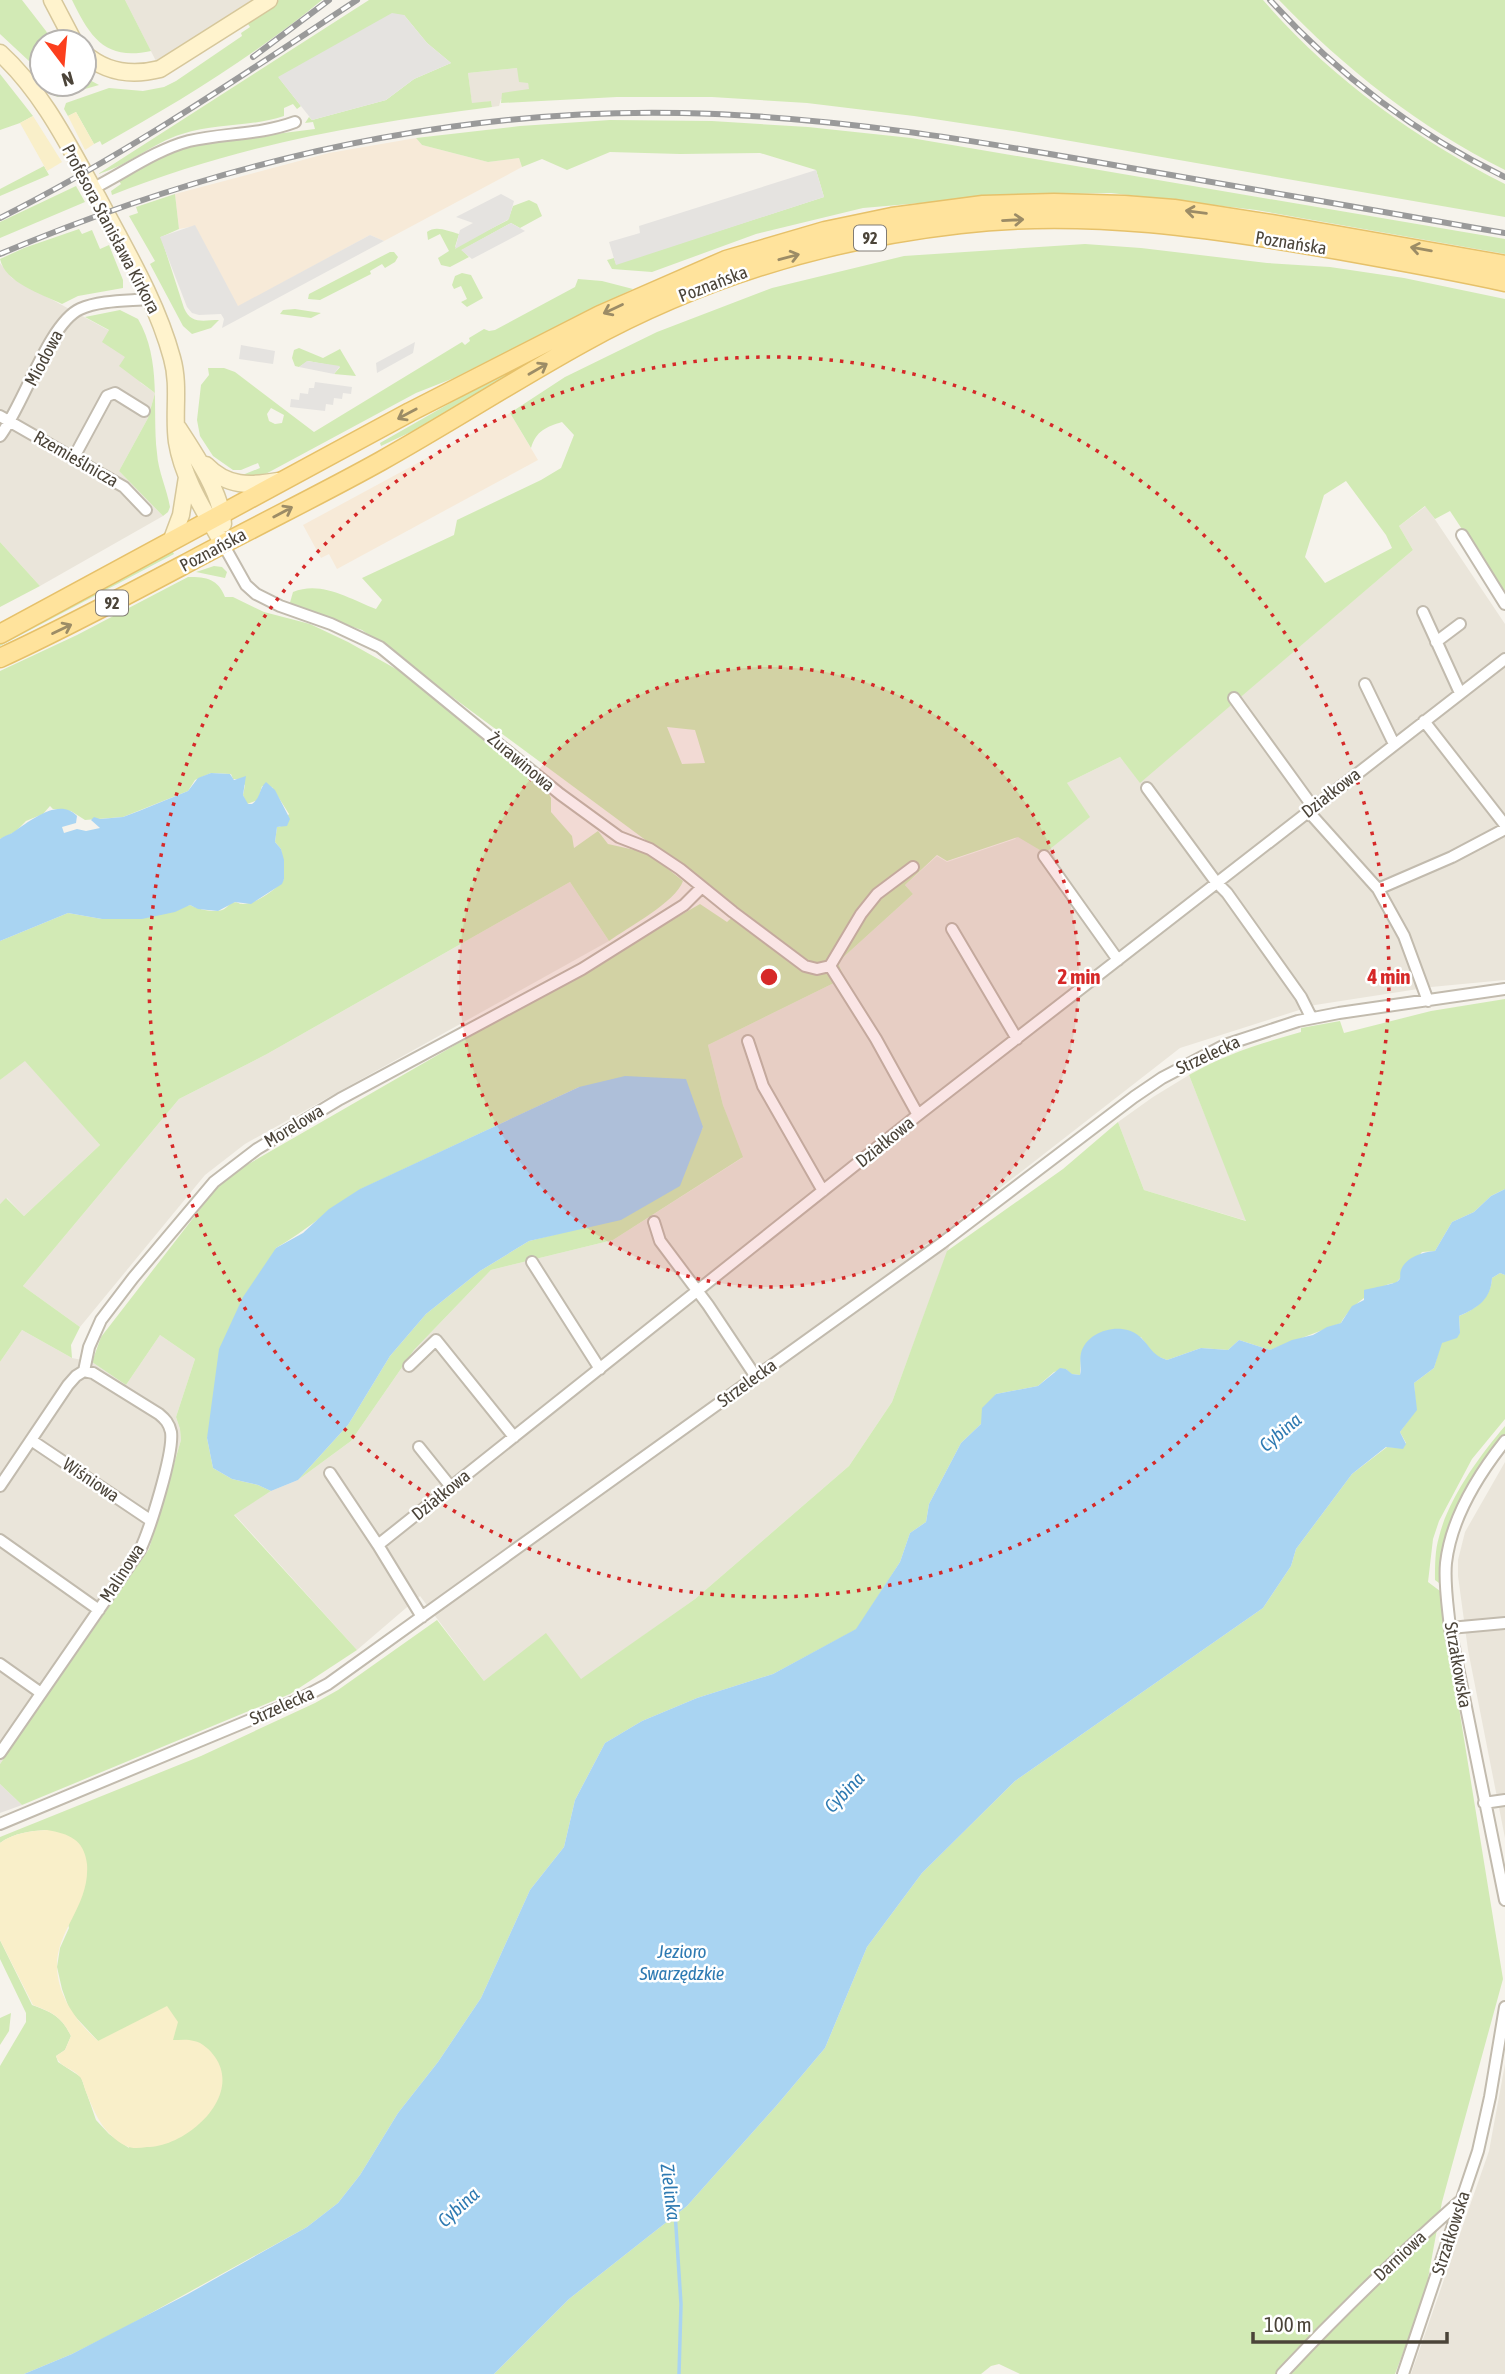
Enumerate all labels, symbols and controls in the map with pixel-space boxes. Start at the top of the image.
north arrow [28,28,98,98]
text: N [59,67,76,91]
street label: Profesora Stanisława Kirkora [58,140,165,317]
one-way arrow [1185,206,1208,219]
one-way arrow [1002,213,1024,226]
road number: 92 [854,226,886,250]
street label: Poznańska [1254,227,1328,258]
one-way arrow [1410,242,1433,255]
one-way arrow [778,250,800,263]
street label: Poznańska [676,261,750,306]
one-way arrow [603,303,624,316]
street label: Miodowa [20,326,67,389]
one-way arrow [527,362,547,376]
one-way arrow [397,407,418,421]
street label: Rzemieślnicza [30,426,122,491]
one-way arrow [272,505,293,519]
street label: Poznańska [176,523,249,576]
road number: 92 [96,590,128,616]
one-way arrow [51,622,72,635]
street label: Żurawinowa [484,728,559,796]
street label: Działkowa [1297,763,1364,822]
text: 2 min [1058,964,1100,988]
text: 4 min [1367,964,1410,988]
centre of rings [757,965,781,989]
street label: Strzelecka [1172,1031,1243,1078]
street label: Morelowa [260,1100,327,1152]
street label: Działkowa [851,1112,918,1171]
street label: Strzelecka [713,1354,780,1411]
water label: Cybina [1255,1408,1306,1456]
street label: Wiśniowa [59,1453,124,1506]
street label: Działkowa [407,1465,474,1524]
street label: Malinowa [95,1540,148,1606]
street label: Strzałkowska [1441,1620,1476,1710]
street label: Strzelecka [246,1682,317,1729]
water label: Cybina [819,1767,869,1817]
water label: Jezioro Swarzędzkie [639,1940,724,1984]
water label: Zielinka [657,2162,685,2222]
water label: Cybina [433,2183,483,2231]
street label: Strzałkowska [1427,2188,1474,2277]
street label: Darniowa [1369,2226,1430,2285]
scale bar [1253,2300,1447,2344]
text: 100 m [1264,2312,1312,2336]

